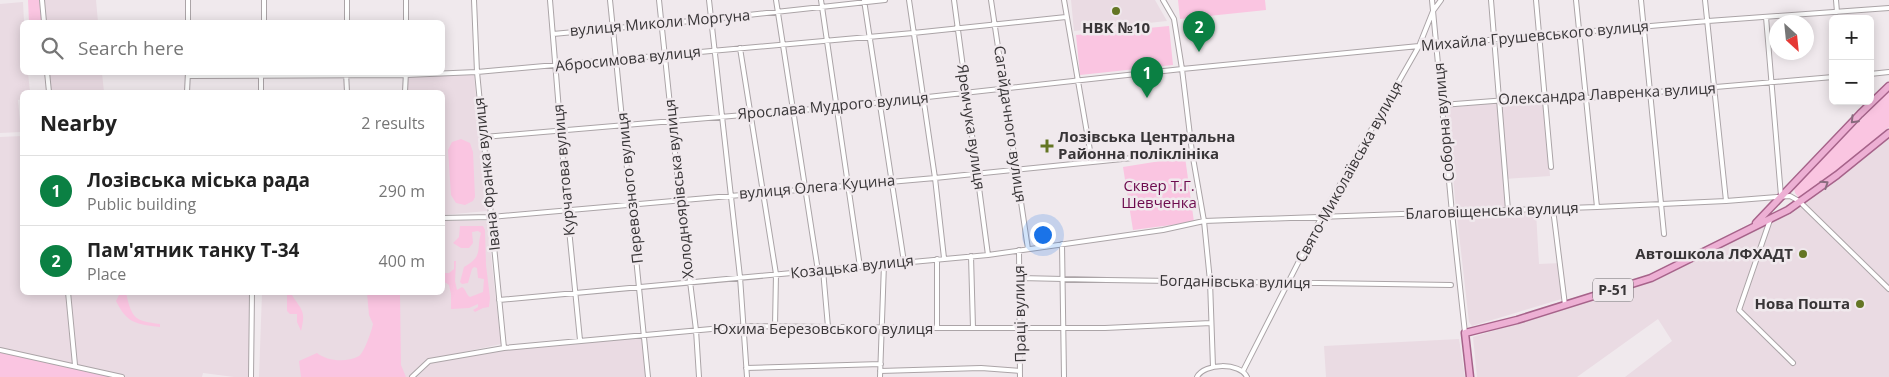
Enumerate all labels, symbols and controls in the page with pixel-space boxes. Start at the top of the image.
street label: вулиця Миколи Моргуна [569,4,751,40]
marker: НВК №10 [1110,5,1122,17]
pin: 2 [1183,11,1215,52]
street label: Михайла Грушевського вулиця [1420,15,1650,55]
north arrow [1769,15,1814,60]
map controls [1829,15,1874,105]
button: + [1829,15,1874,60]
place label: НВК №10 [1082,17,1150,37]
search box [20,20,445,75]
icon: search [38,34,66,62]
text: Search here [78,35,184,61]
street label: Абросимова вулиця [554,40,702,76]
street label: Сагайдачного вулиця [990,44,1032,203]
pin: 1 [1131,57,1163,98]
button: − [1829,60,1874,105]
street label: Соборна вулиця [1428,62,1458,182]
street label: Яремчука вулиця [953,63,991,191]
street label: Свято-Миколаївська вулиця [1290,77,1406,266]
street label: Олександра Лавренка вулиця [1498,77,1716,109]
street label: Ярослава Мудрого вулиця [737,87,929,123]
street label: Івана Франка вулиця [468,97,504,252]
street label: Холодноярівська вулиця [659,98,697,280]
street label: Курчатова вулиця [547,103,579,237]
text: Nearby [40,109,117,137]
text: 2 results [361,112,425,134]
street label: Перевозного вулиця [611,112,647,265]
one-way arrow [1851,114,1860,123]
place label: Лозівська Центральна Районна поліклініка [1058,126,1235,163]
marker: Лозівська Центральна Районна поліклініка [1040,139,1054,153]
text: Лозівська міська рада [87,167,310,193]
street label: вулиця Олега Куцина [738,169,896,203]
park label: Сквер Т.Г. Шевченка [1121,175,1197,212]
text: 1 [51,180,61,202]
text: 290 m [379,180,425,202]
one-way arrow [1819,181,1829,190]
text: Public building [87,193,196,215]
street label: Благовіщенська вулиця [1405,197,1579,223]
your location [1030,222,1056,248]
text: Пам'ятник танку Т-34 [87,237,299,263]
place label: Автошкола ЛФХАДТ [1635,243,1793,263]
marker: Автошкола ЛФХАДТ [1797,248,1809,260]
text: 2 [51,250,61,272]
text: 400 m [379,250,425,272]
street label: Козацька вулиця [789,250,915,282]
text: Place [87,263,126,285]
street label: Праці вулиця [1008,265,1030,363]
street label: Богданівська вулиця [1159,270,1311,292]
road number: Р-51 [1593,278,1633,302]
place label: Нова Пошта [1754,293,1850,313]
marker: Нова Пошта [1854,298,1866,310]
street label: Юхима Березовського вулиця [713,318,933,338]

